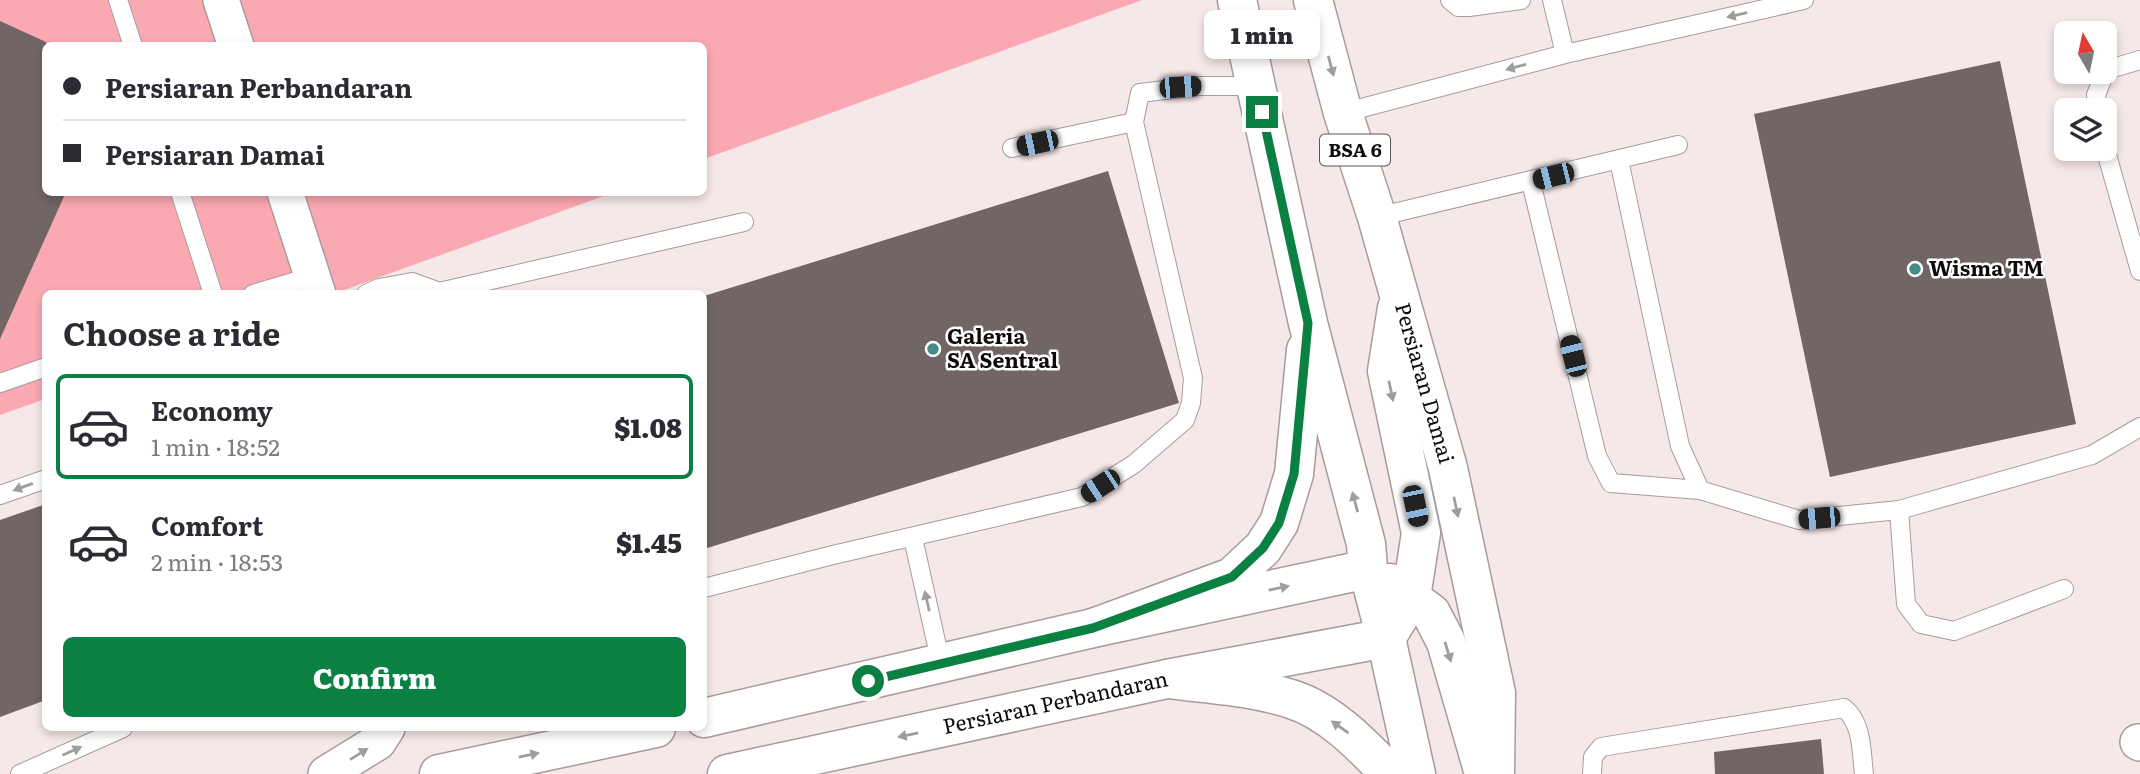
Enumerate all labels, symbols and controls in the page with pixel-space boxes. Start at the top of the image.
callout: 1 min [1204,10,1320,60]
one-way arrow [1726,10,1748,21]
text: 1 min [1231,17,1293,51]
north arrow [2054,21,2118,84]
map controls [2054,21,2117,161]
one-way arrow [1326,55,1337,77]
one-way arrow [1505,62,1527,73]
text: Persiaran Perbandaran [105,67,412,106]
car [1159,75,1202,99]
route end [1246,96,1278,128]
button: layers [2054,98,2117,161]
car [1015,128,1060,158]
text: Persiaran Damai [105,134,325,173]
road number: BSA 6 [1320,134,1390,166]
car [1531,161,1576,191]
place label: Wisma TM [1929,251,2044,282]
marker: Wisma TM [1907,261,1923,277]
street label: Persiaran Damai [1389,298,1464,467]
text: Choose a ride [63,308,280,356]
place label: Galeria SA Sentral [947,319,1058,374]
car [1558,333,1589,379]
marker: Galeria SA Sentral [925,341,941,357]
one-way arrow [1385,380,1396,402]
text: Economy [151,390,273,429]
icon: car [67,395,130,458]
text: $1.08 [614,407,682,446]
text: 1 min · 18:52 [151,429,280,463]
car [1077,466,1124,506]
one-way arrow [12,482,33,493]
car [1401,483,1430,529]
one-way arrow [1349,491,1360,513]
one-way arrow [1451,496,1462,518]
text: Comfort [151,505,263,544]
car [1798,506,1841,530]
icon: car [67,510,130,573]
text: $1.45 [616,522,682,561]
text: 2 min · 18:53 [151,544,283,578]
one-way arrow [1268,582,1290,593]
one-way arrow [921,590,932,612]
button: Confirm [63,637,686,717]
one-way arrow [1444,641,1454,662]
street label: Persiaran Perbandaran [939,661,1170,740]
route start [852,665,884,697]
one-way arrow [1331,720,1349,734]
one-way arrow [897,730,919,741]
one-way arrow [62,745,82,757]
one-way arrow [350,747,369,760]
one-way arrow [518,749,540,760]

